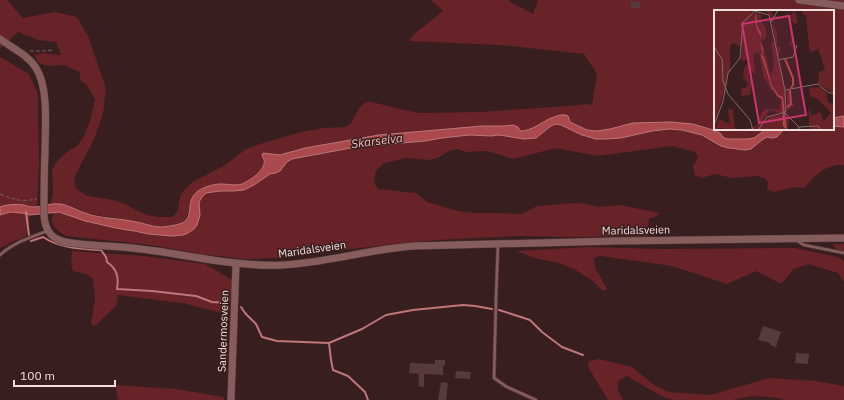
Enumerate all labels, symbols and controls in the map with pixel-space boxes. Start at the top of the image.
inset map [714,10,834,130]
water label: Skarselva [350,130,404,151]
street label: Maridalsveien [602,222,670,238]
street label: Maridalsveien [277,237,347,261]
street label: Sandermosveien [215,290,231,372]
scale bar [14,362,115,388]
text: 100 m [20,368,55,383]

